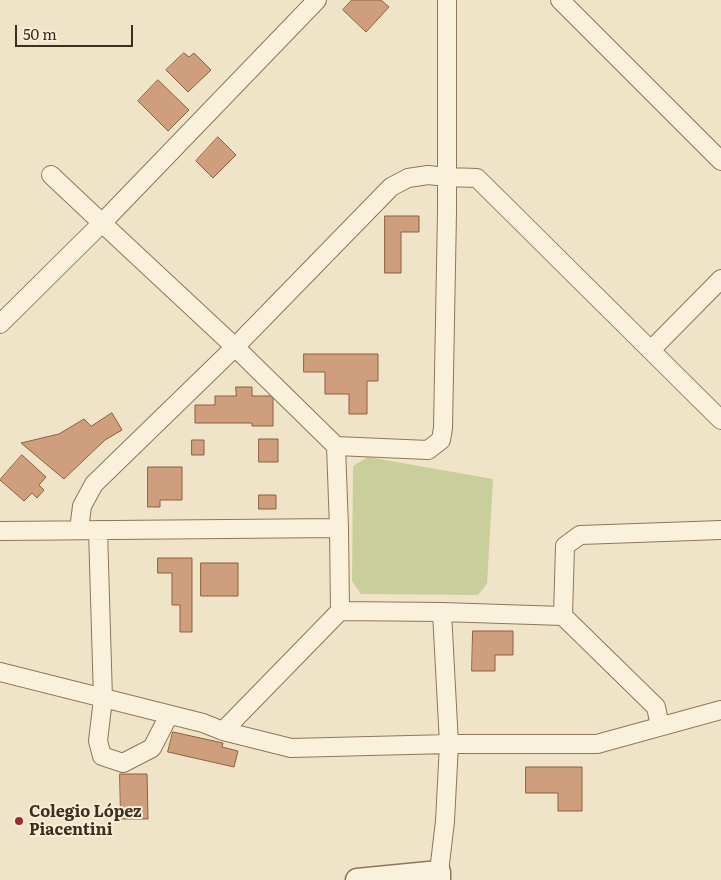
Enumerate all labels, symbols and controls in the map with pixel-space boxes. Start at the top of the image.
scale bar [18,15,135,47]
text: 50 m [23,22,57,45]
place label: Colegio López Piacentini [29,802,142,840]
marker: Colegio López Piacentini [13,815,25,827]

